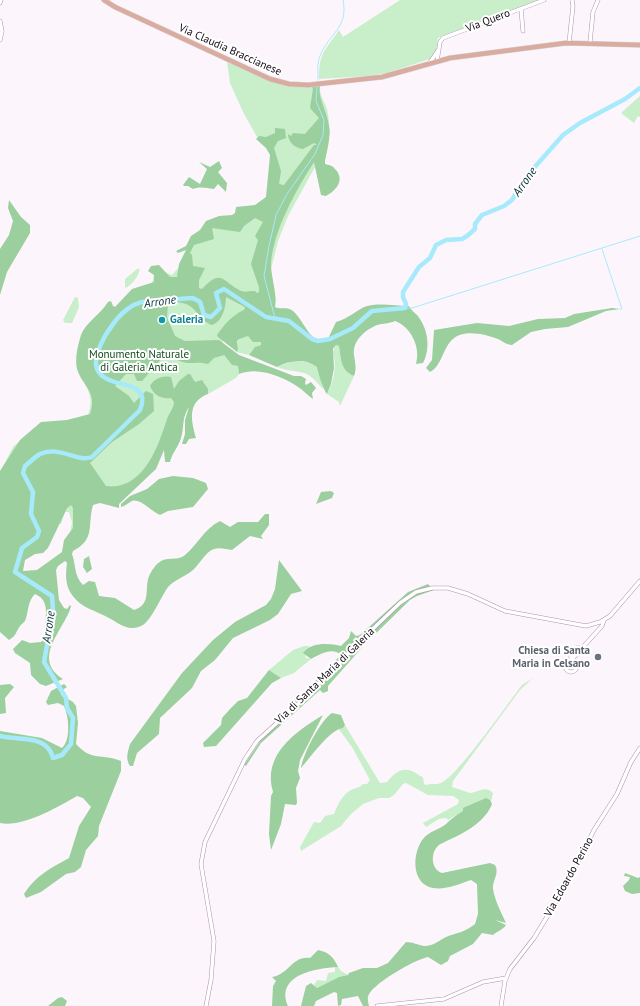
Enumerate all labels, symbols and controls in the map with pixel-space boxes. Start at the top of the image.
street label: Via Quero [464,7,512,35]
street label: Via Claudia Braccianese [177,21,283,79]
water label: Arrone [510,165,540,199]
water label: Arrone [143,293,177,311]
place label: Galeria [170,313,203,327]
marker: Galeria [157,315,167,325]
park label: Monumento Naturale di Galeria Antica [89,348,189,374]
water label: Arrone [40,610,58,644]
street label: Via di Santa Maria di Galeria [273,625,377,727]
place label: Chiesa di Santa Maria in Celsano [512,644,590,670]
marker: Chiesa di Santa Maria in Celsano [593,652,603,662]
street label: Via Edoardo Perino [542,835,596,919]

